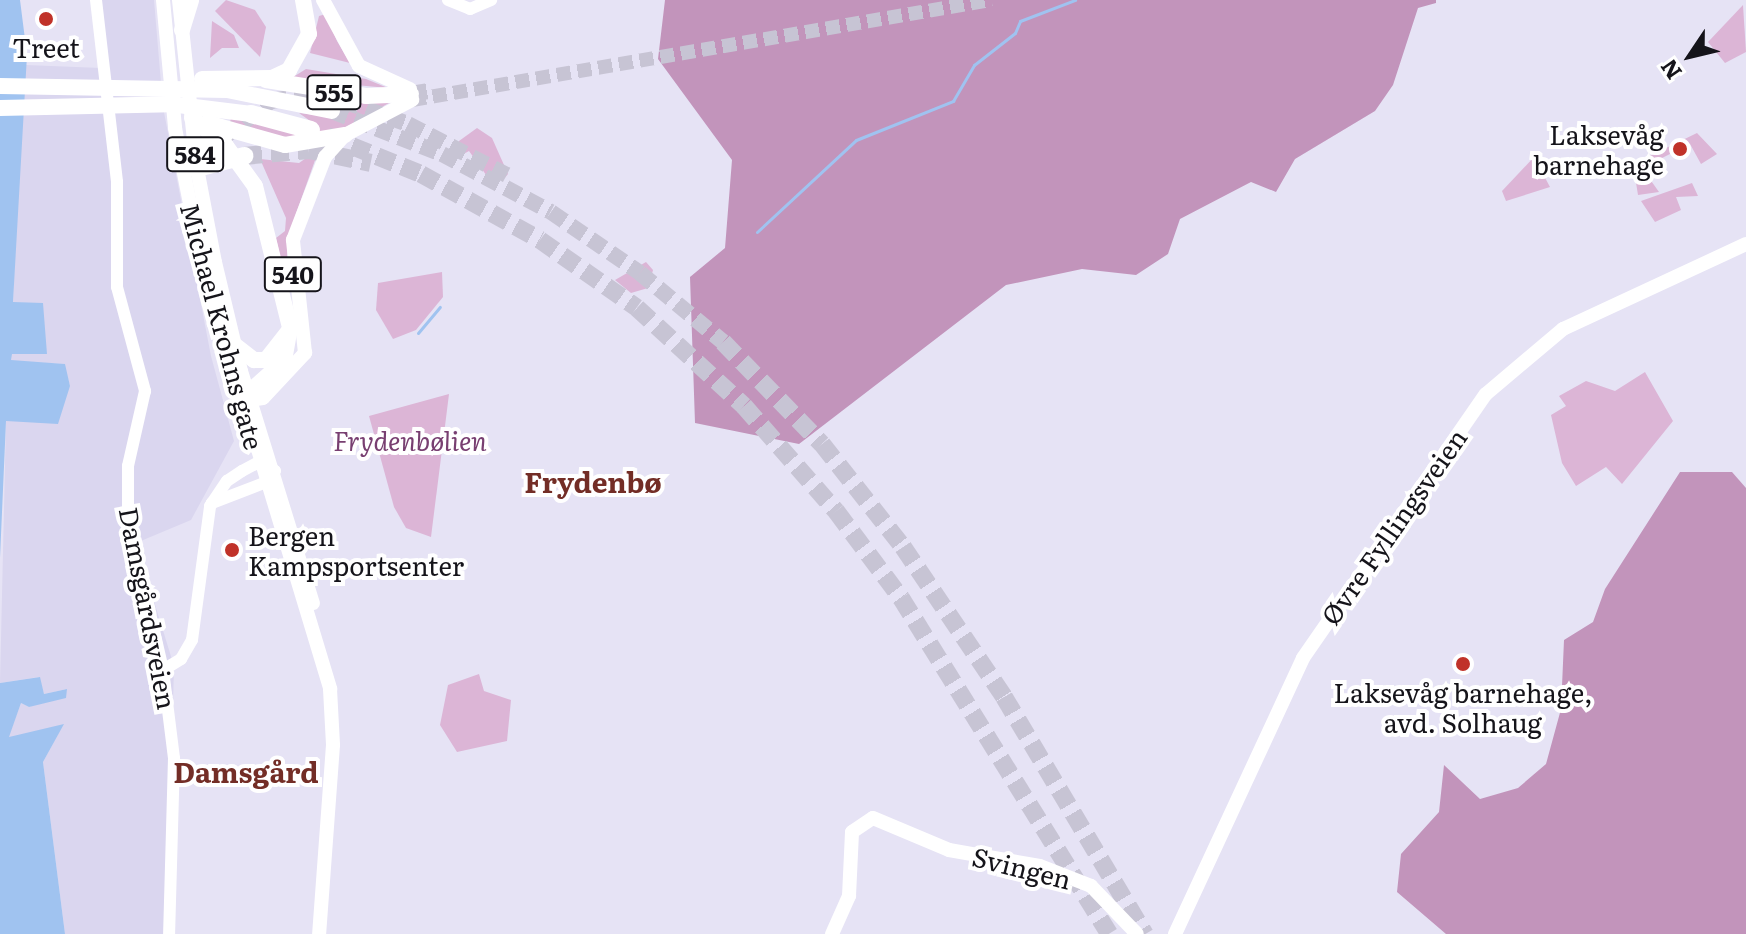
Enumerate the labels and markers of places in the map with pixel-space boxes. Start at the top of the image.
marker: Treet [37,10,55,28]
place label: Treet [12,31,80,63]
place label: Laksevåg barnehage [1533,118,1664,180]
marker: Laksevåg barnehage [1671,140,1689,158]
place label: Bergen Kampsportsenter [248,519,464,580]
marker: Bergen Kampsportsenter [223,541,241,559]
marker: Laksevåg barnehage, avd. Solhaug [1454,655,1472,673]
place label: Laksevåg barnehage, avd. Solhaug [1334,676,1592,738]

